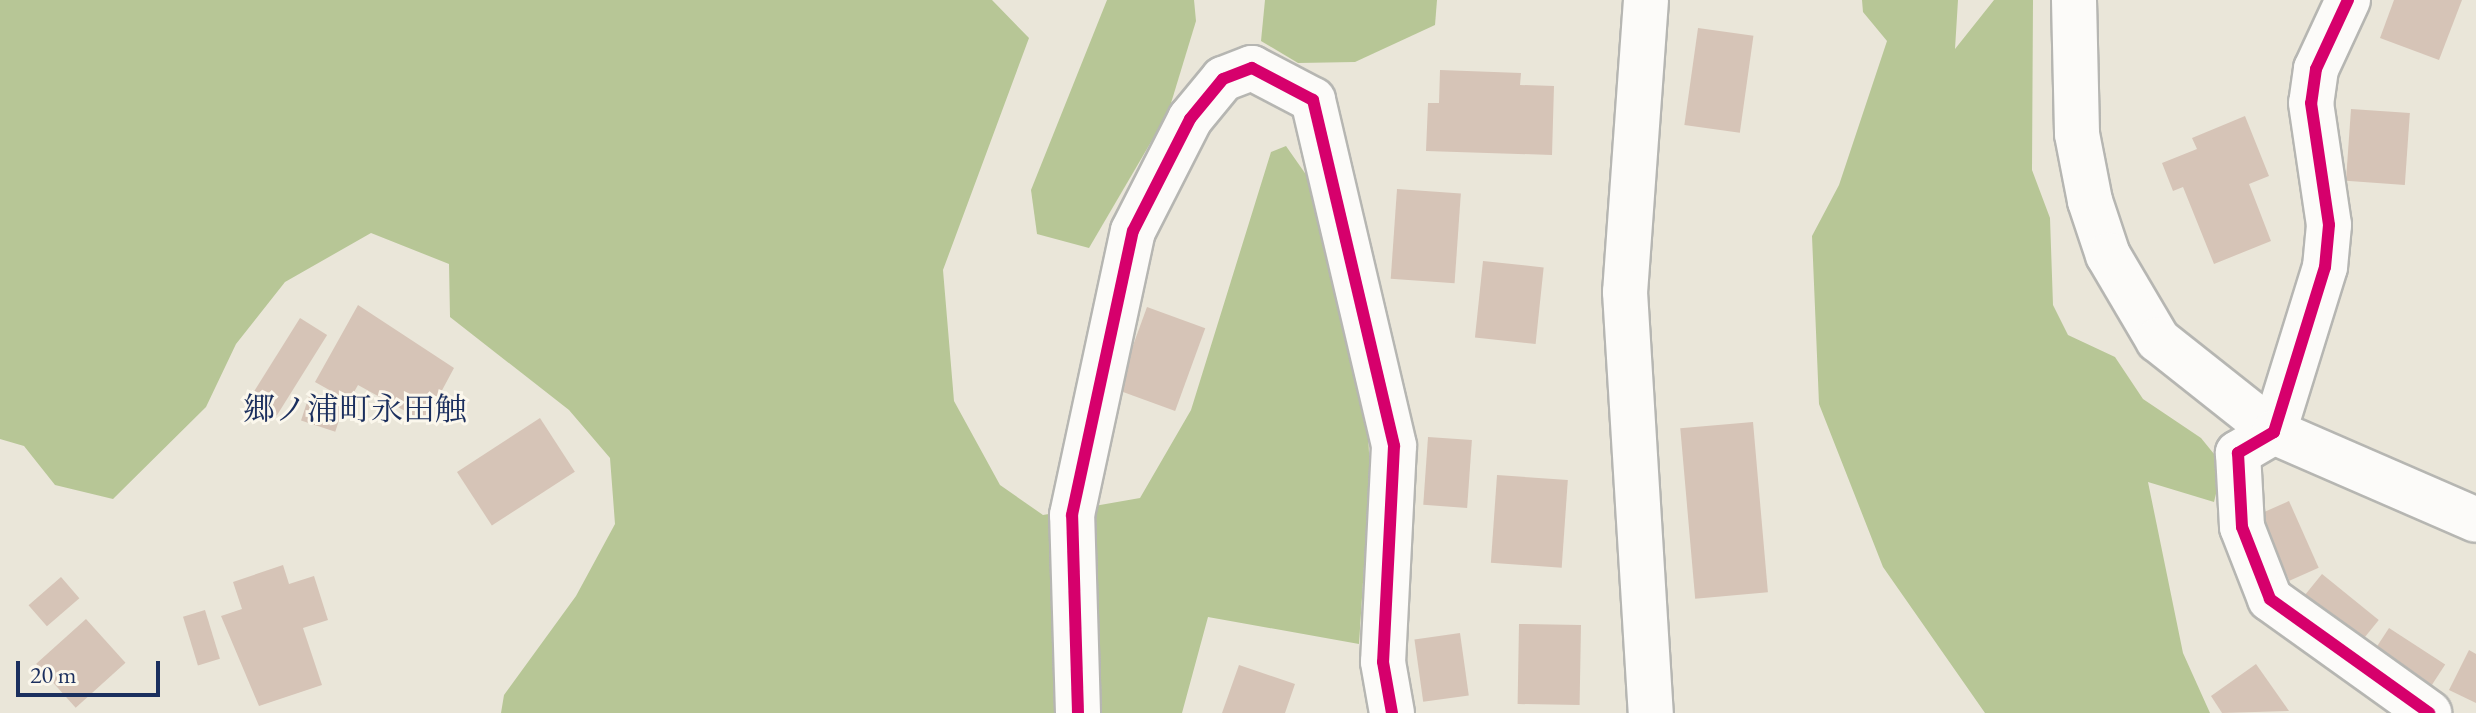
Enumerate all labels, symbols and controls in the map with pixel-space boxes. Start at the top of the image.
district label: 郷ノ浦町永田触 [243,390,467,428]
scale bar [20,645,164,695]
text: 20 m [30,659,77,690]

